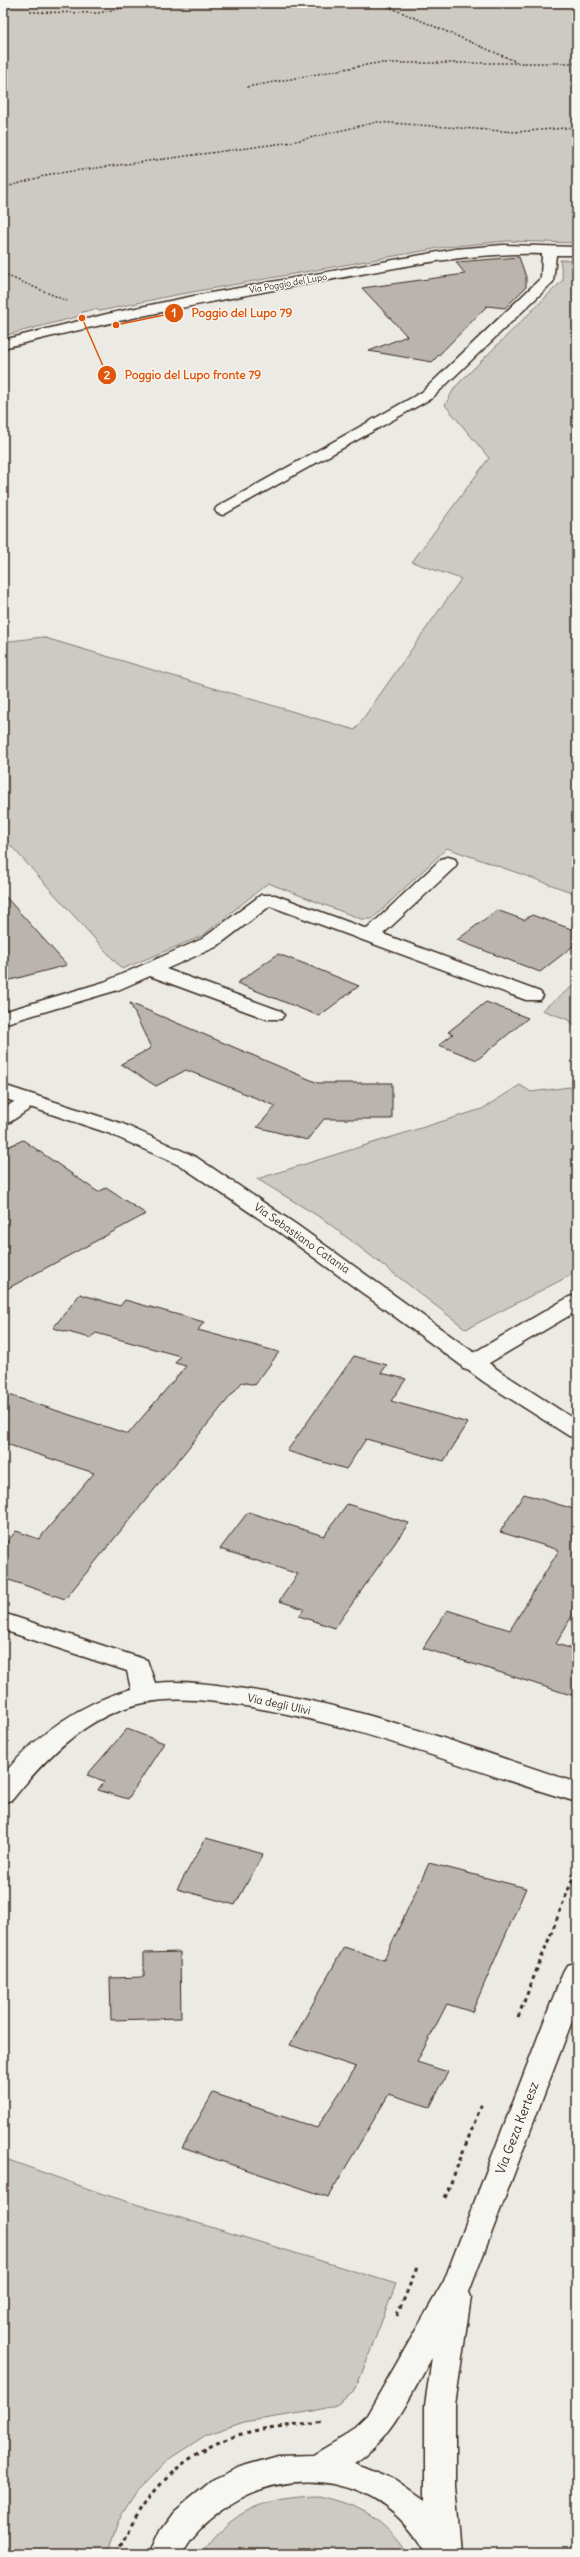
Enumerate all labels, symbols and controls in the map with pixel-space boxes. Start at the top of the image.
street label: Via Poggio del Lupo [248,271,328,295]
callout: Poggio del Lupo 79 [164,301,301,325]
text: 1 [172,305,176,320]
text: Poggio del Lupo 79 [191,305,293,321]
callout: Poggio del Lupo fronte 79 [97,363,269,387]
text: 2 [104,367,111,382]
text: Poggio del Lupo fronte 79 [125,367,261,383]
street label: Via Sebastiano Catania [251,1200,353,1276]
street label: Via degli Ulivi [246,1690,312,1718]
street label: Via Geza Kertesz [492,2079,542,2177]

